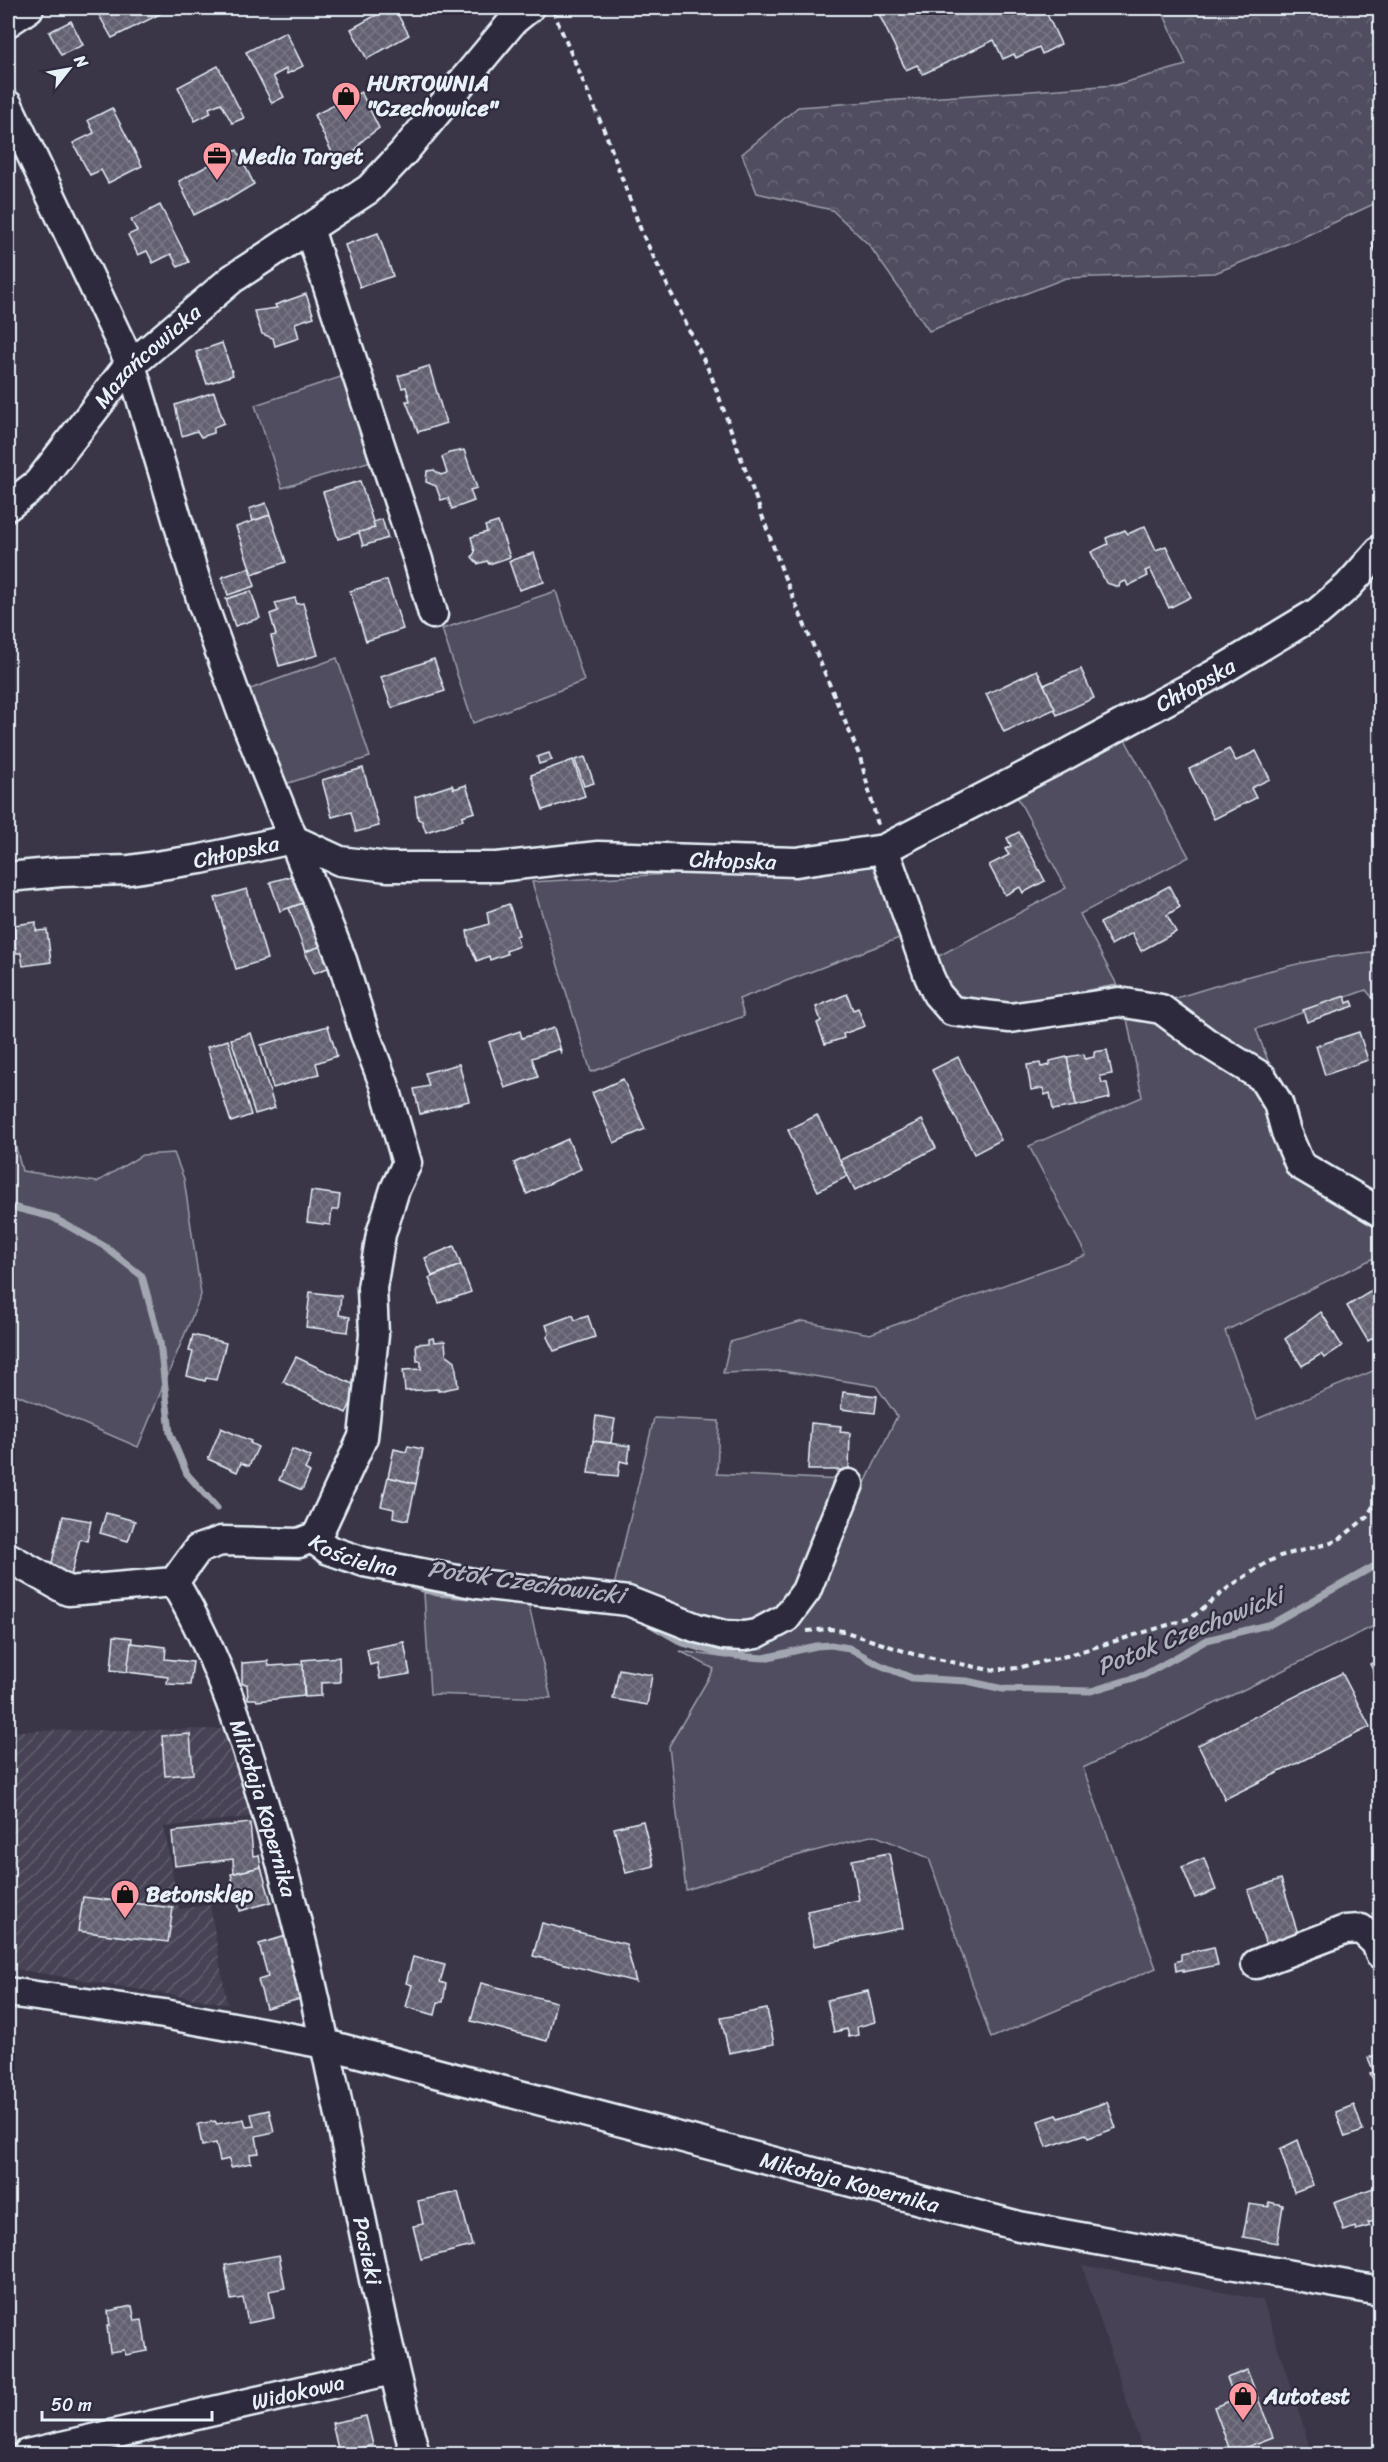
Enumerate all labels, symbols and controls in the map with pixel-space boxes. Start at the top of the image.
north arrow [39,39,99,99]
text: N [66,48,97,75]
place label: HURTOWNIA "Czechowice" [366,64,500,128]
shop icon: HURTOWNIA "Czechowice" [330,80,362,122]
place label: Media Target [237,137,364,176]
office icon: Media Target [201,140,233,182]
street label: Mazańcowicka [83,293,211,417]
street label: Chłopska [1148,646,1244,723]
street label: Chłopska [191,823,284,879]
street label: Chłopska [689,839,778,881]
street label: Kościelna [301,1522,401,1588]
water label: Potok Czechowicki [425,1547,631,1617]
water label: Potok Czechowicki [1090,1573,1294,1687]
street label: Mikołaja Kopernika [219,1714,309,1902]
place label: Betonsklep [146,1875,253,1914]
shop icon: Betonsklep [109,1878,141,1920]
street label: Mikołaja Kopernika [756,2139,945,2224]
street label: Pasieki [342,2213,394,2289]
street label: Widokowa [247,2362,348,2421]
place label: Autotest [1263,2377,1350,2416]
shop icon: Autotest [1227,2380,1259,2422]
scale bar [42,2384,212,2422]
text: 50 m [51,2389,92,2421]

